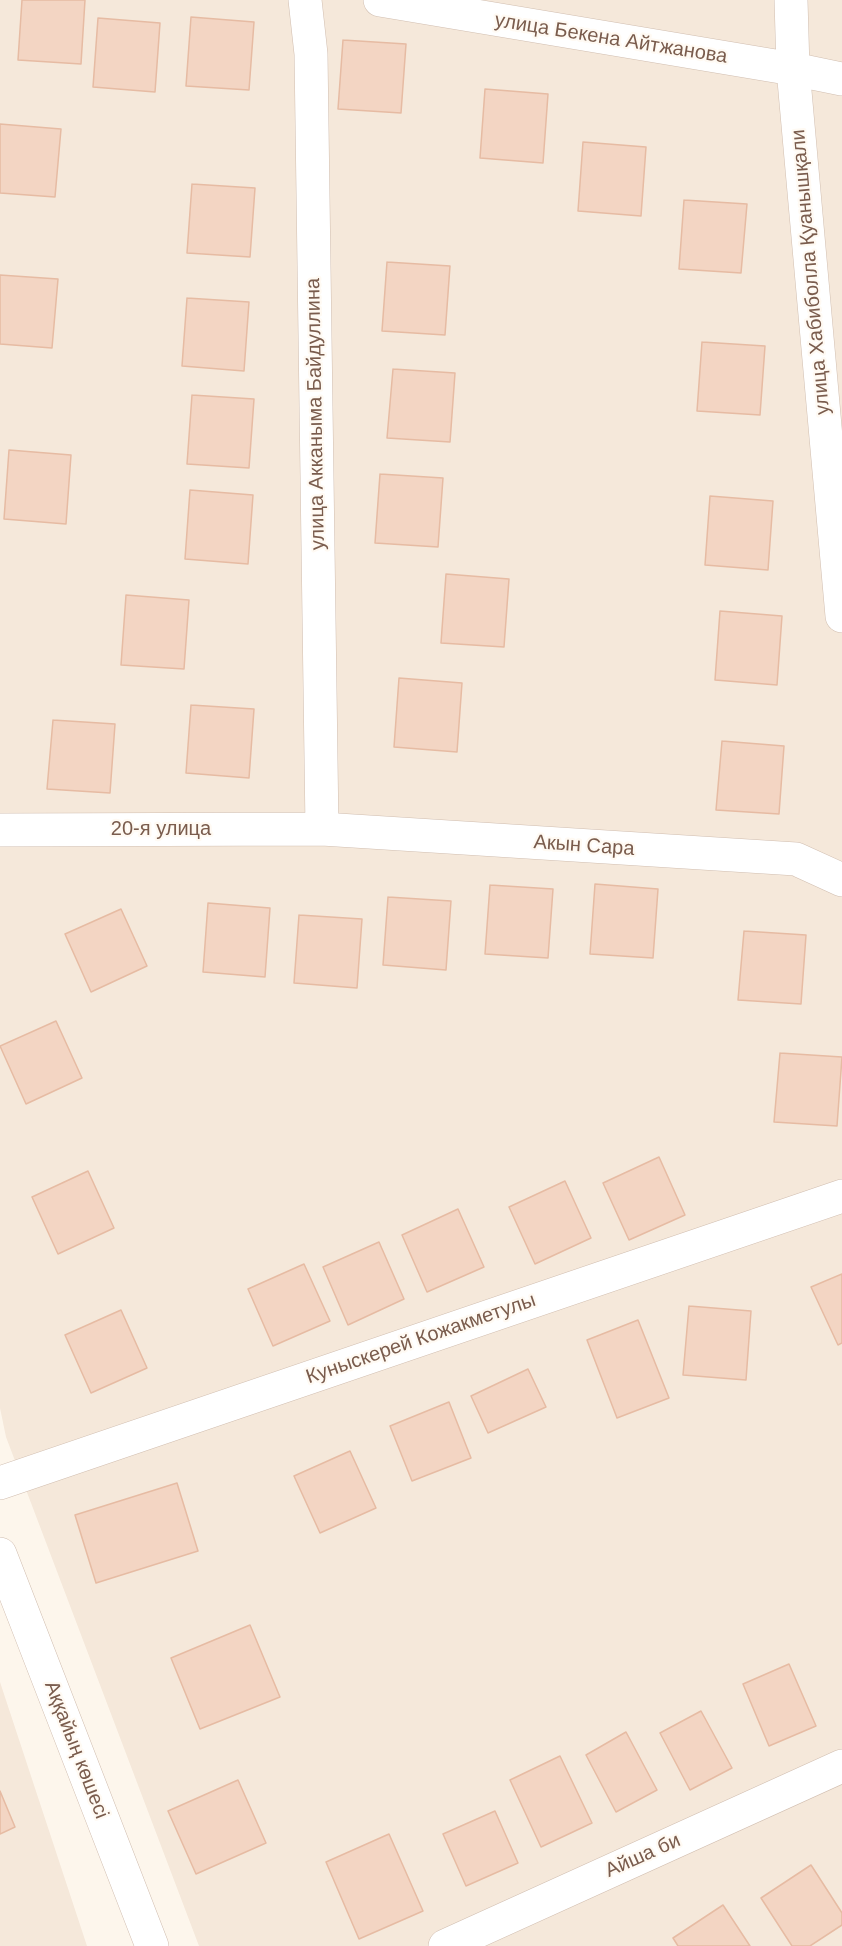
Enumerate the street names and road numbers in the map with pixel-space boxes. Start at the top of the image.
street label: улица Бекена Айтжанова [493,9,729,69]
street label: улица Хабиболла Қуанышқали [787,128,835,416]
street label: улица Акканыма Байдуллина [302,278,330,550]
street label: 20-я улица [111,817,211,841]
street label: Акын Сара [533,831,635,861]
street label: Куныскерей Кожакметулы [303,1288,539,1390]
street label: Аққайың көшесі [39,1678,113,1822]
street label: Айша би [602,1829,684,1883]

